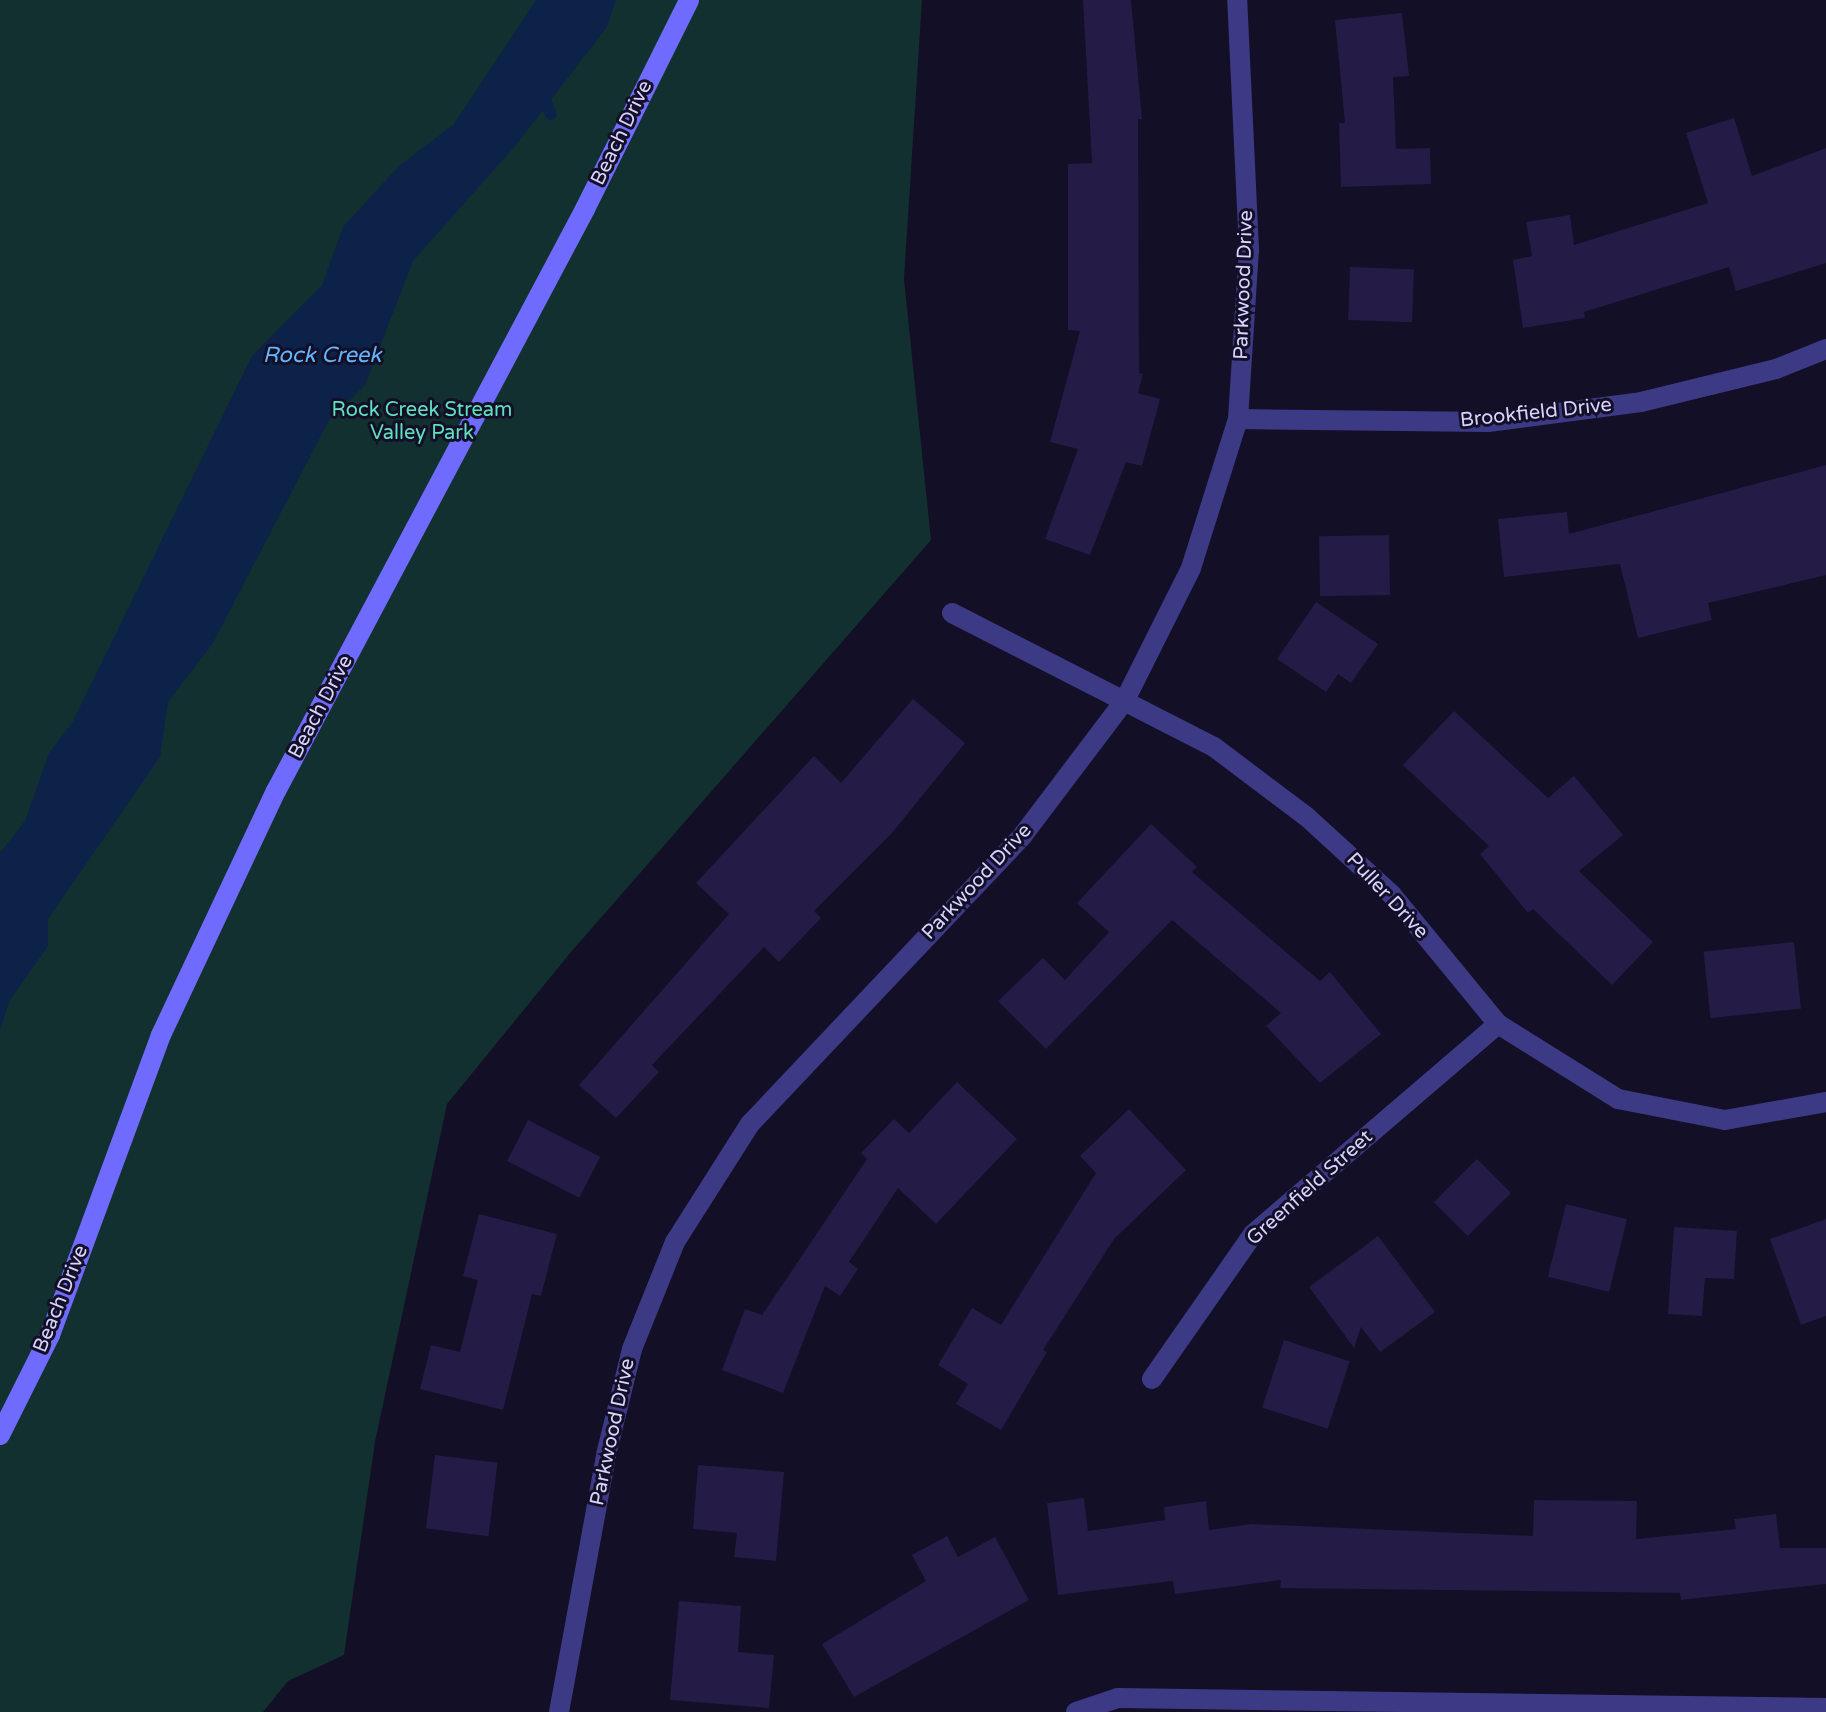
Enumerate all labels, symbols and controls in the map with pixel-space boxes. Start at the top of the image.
street label: Beach Drive [586,77,658,189]
street label: Parkwood Drive [1229,210,1259,360]
water label: Rock Creek [263,343,381,369]
street label: Brookfield Drive [1459,393,1613,433]
park label: Rock Creek Stream Valley Park [332,399,512,446]
street label: Beach Drive [284,651,358,763]
street label: Parkwood Drive [917,819,1037,945]
street label: Puller Drive [1341,848,1433,944]
street label: Greenfield Street [1242,1125,1378,1251]
street label: Beach Drive [29,1242,93,1356]
street label: Parkwood Drive [586,1356,640,1508]

